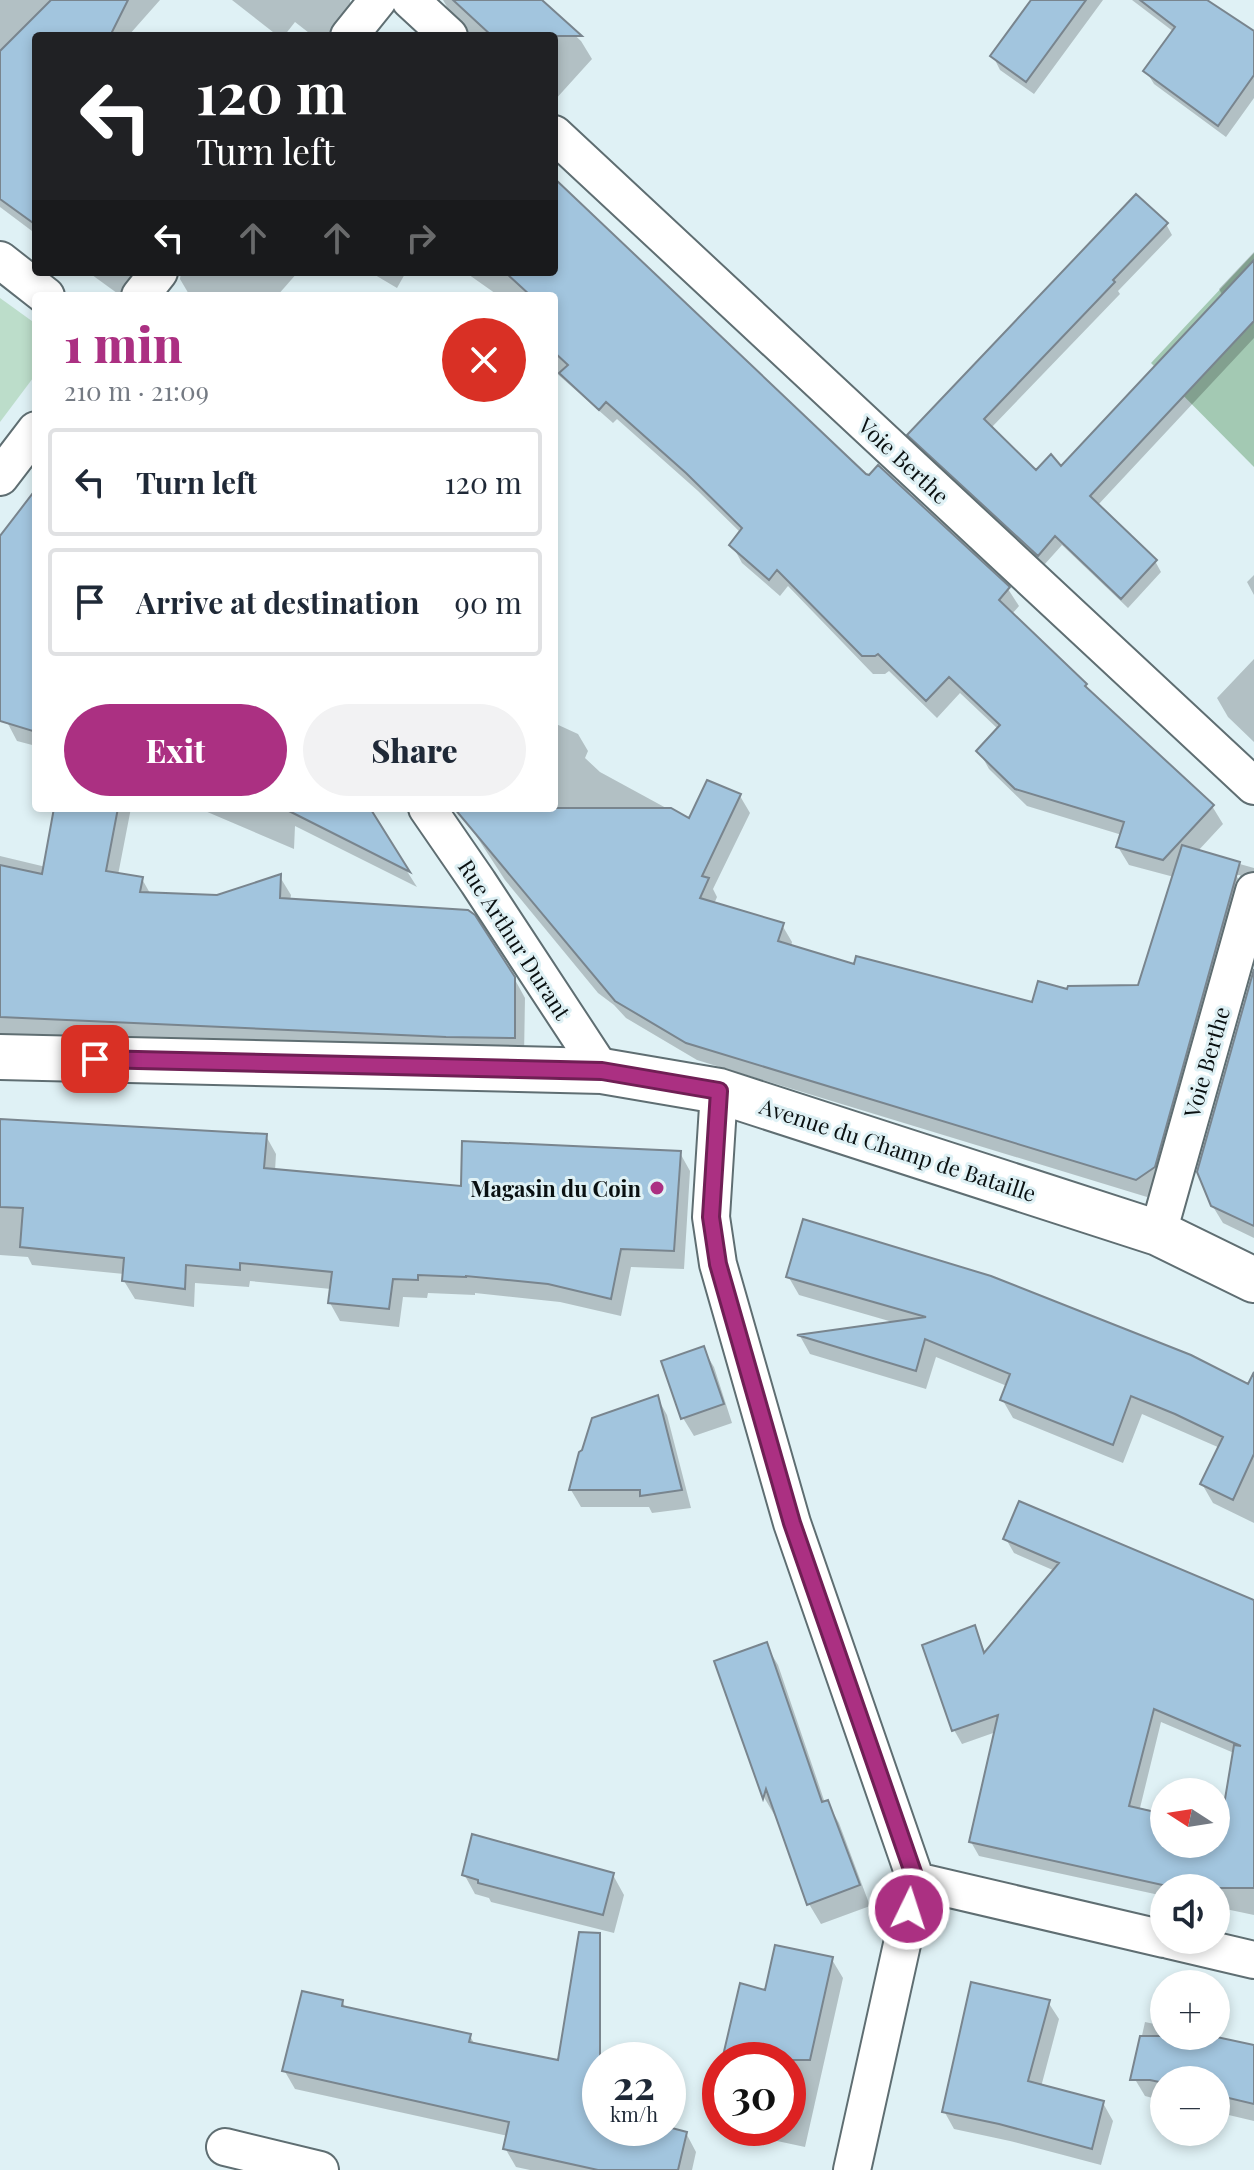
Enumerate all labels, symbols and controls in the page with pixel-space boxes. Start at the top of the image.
text: 120 m [196,54,347,129]
icon: left [64,64,168,168]
text: Turn left [196,126,335,174]
icon: left [147,216,191,260]
icon: ahead [231,216,275,260]
icon: ahead [315,216,359,260]
icon: right [399,216,443,260]
text: 1 min [64,311,182,375]
button: close [442,318,526,402]
text: 210 m · 21:09 [64,373,209,408]
street label: Voie Berthe [851,409,956,510]
icon: left [68,460,112,504]
text: Turn left [136,462,257,502]
text: 120 m [444,462,522,502]
icon: arrive [68,580,112,624]
text: Arrive at destination [136,582,419,622]
text: 90 m [455,582,522,622]
button: Exit [64,704,287,796]
button: Share [303,704,526,796]
street label: Rue Arthur Durant [452,853,579,1026]
street label: Voie Berthe [1176,1003,1236,1122]
pin [61,1025,129,1093]
icon: arrive [73,1037,117,1081]
street label: Avenue du Champ de Bataille [755,1090,1040,1208]
place label: Magasin du Coin [470,1173,641,1203]
marker: Magasin du Coin [648,1179,666,1197]
north arrow [1150,1778,1230,1858]
map controls [1150,1778,1230,2146]
position arrow [867,1867,951,1951]
button: sound [1150,1874,1230,1954]
button: + [1150,1970,1230,2050]
speed limit sign: 30 [702,2042,806,2146]
text: 22 [613,2057,655,2110]
button: − [1150,2066,1230,2146]
text: km/h [610,2100,658,2127]

